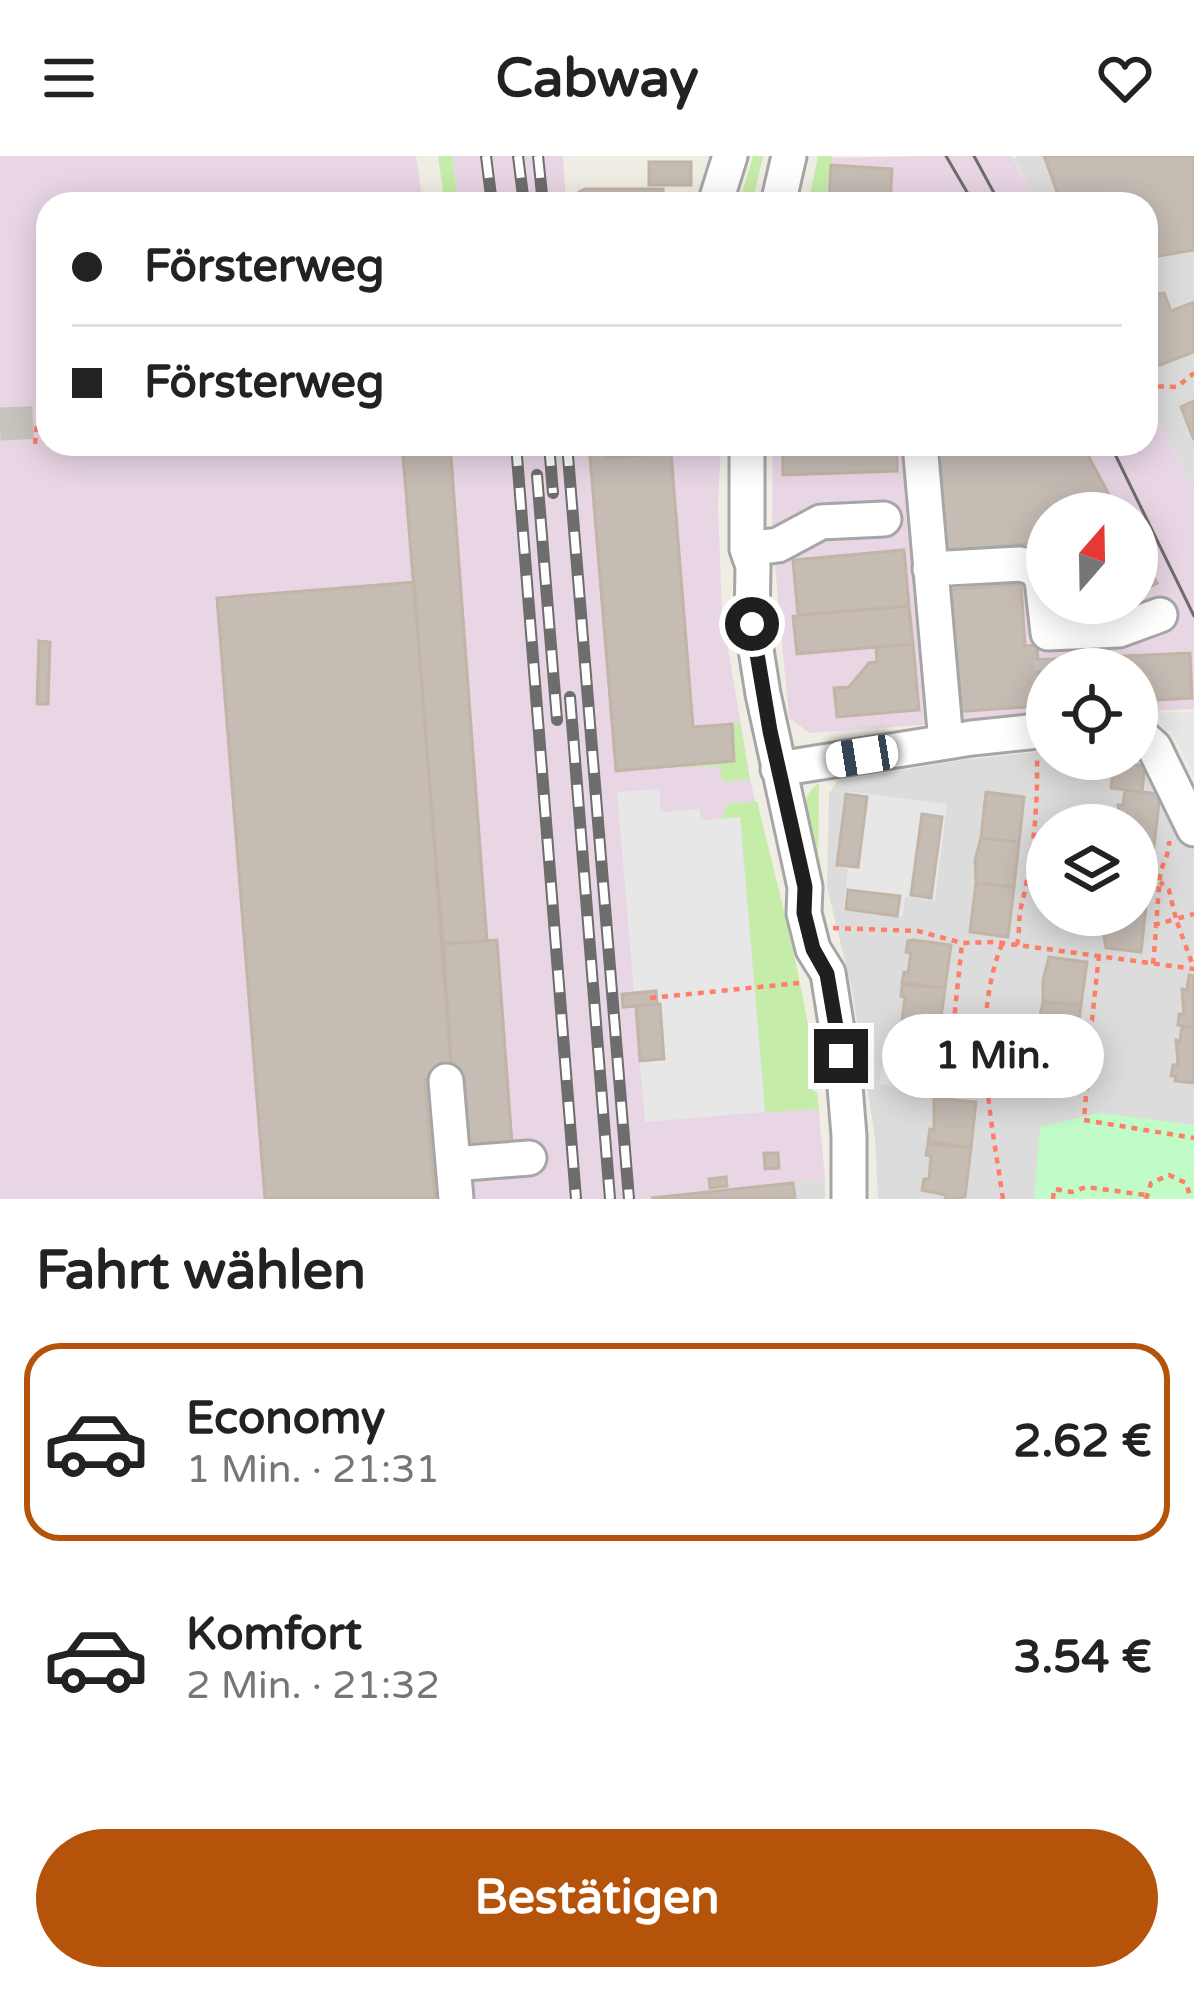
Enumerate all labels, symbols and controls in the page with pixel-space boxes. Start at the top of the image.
icon: menu [36,45,102,111]
icon: heart [1092,45,1158,111]
text: Cabway [496,46,698,111]
text: Försterweg [144,240,384,294]
text: Försterweg [144,356,384,410]
north arrow [1026,492,1158,624]
map controls [1026,492,1158,936]
route start [725,597,779,651]
button: locate [1026,648,1158,780]
car [824,733,900,779]
button: layers [1026,804,1158,936]
callout: 1 Min. [883,1014,1105,1098]
route end [814,1029,868,1083]
text: 1 Min. [935,1032,1051,1079]
text: Fahrt wählen [36,1238,366,1303]
icon: car [42,1388,150,1496]
text: Economy [186,1392,385,1446]
text: 2.62 € [1013,1415,1152,1469]
text: 1 Min. · 21:31 [186,1446,440,1493]
icon: car [42,1604,150,1712]
text: Komfort [186,1608,362,1662]
text: 3.54 € [1013,1631,1152,1685]
text: 2 Min. · 21:32 [186,1662,440,1709]
button: Bestätigen [36,1829,1158,1967]

